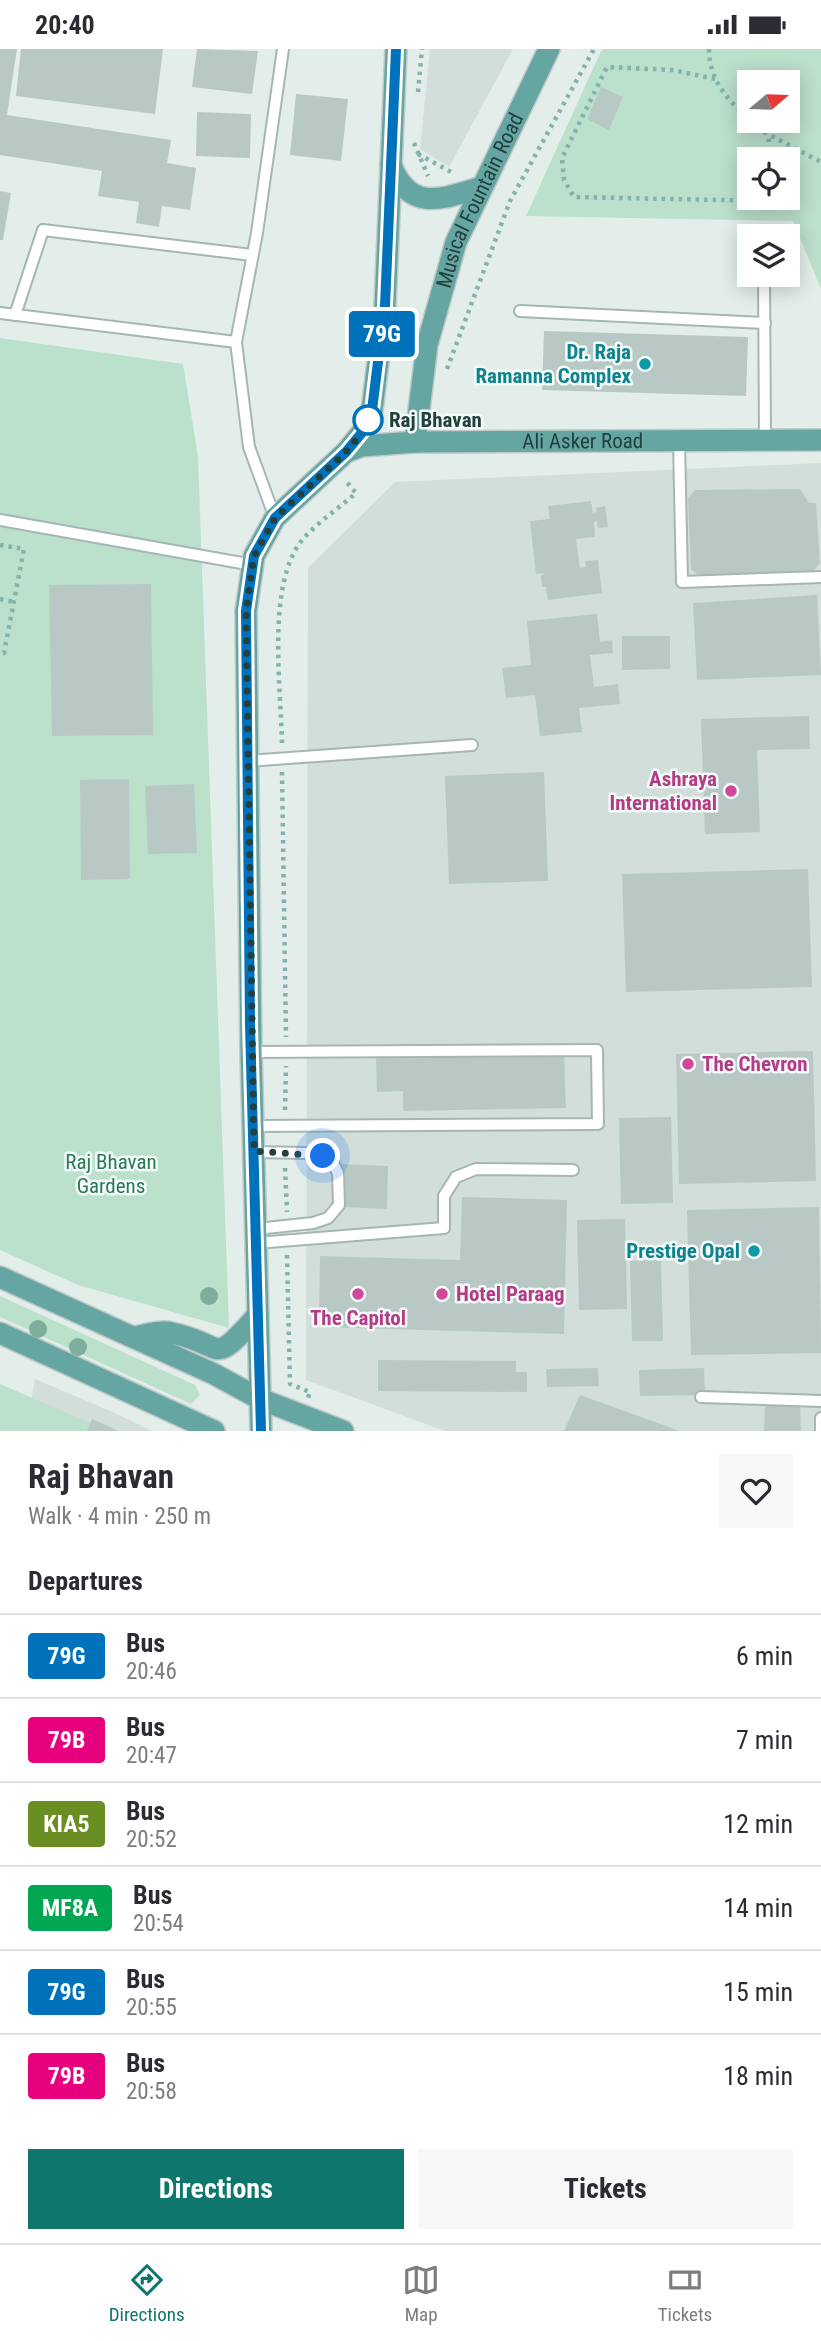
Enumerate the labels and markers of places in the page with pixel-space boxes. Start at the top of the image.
place label: Dr. Raja Ramanna Complex [475,340,631,388]
marker: Dr. Raja Ramanna Complex [637,356,653,372]
marker: Raj Bhavan [353,405,383,435]
place label: Raj Bhavan [389,408,482,432]
place label: Ashraya International [610,767,717,815]
marker: Ashraya International [723,783,739,799]
place label: The Chevron [702,1052,808,1076]
marker: The Chevron [680,1056,696,1072]
place label: Prestige Opal [626,1239,740,1263]
marker: Prestige Opal [746,1243,762,1259]
place label: Hotel Paraag [456,1282,565,1306]
marker: The Capitol [350,1286,366,1302]
marker: Hotel Paraag [434,1286,450,1302]
place label: The Capitol [310,1306,406,1330]

